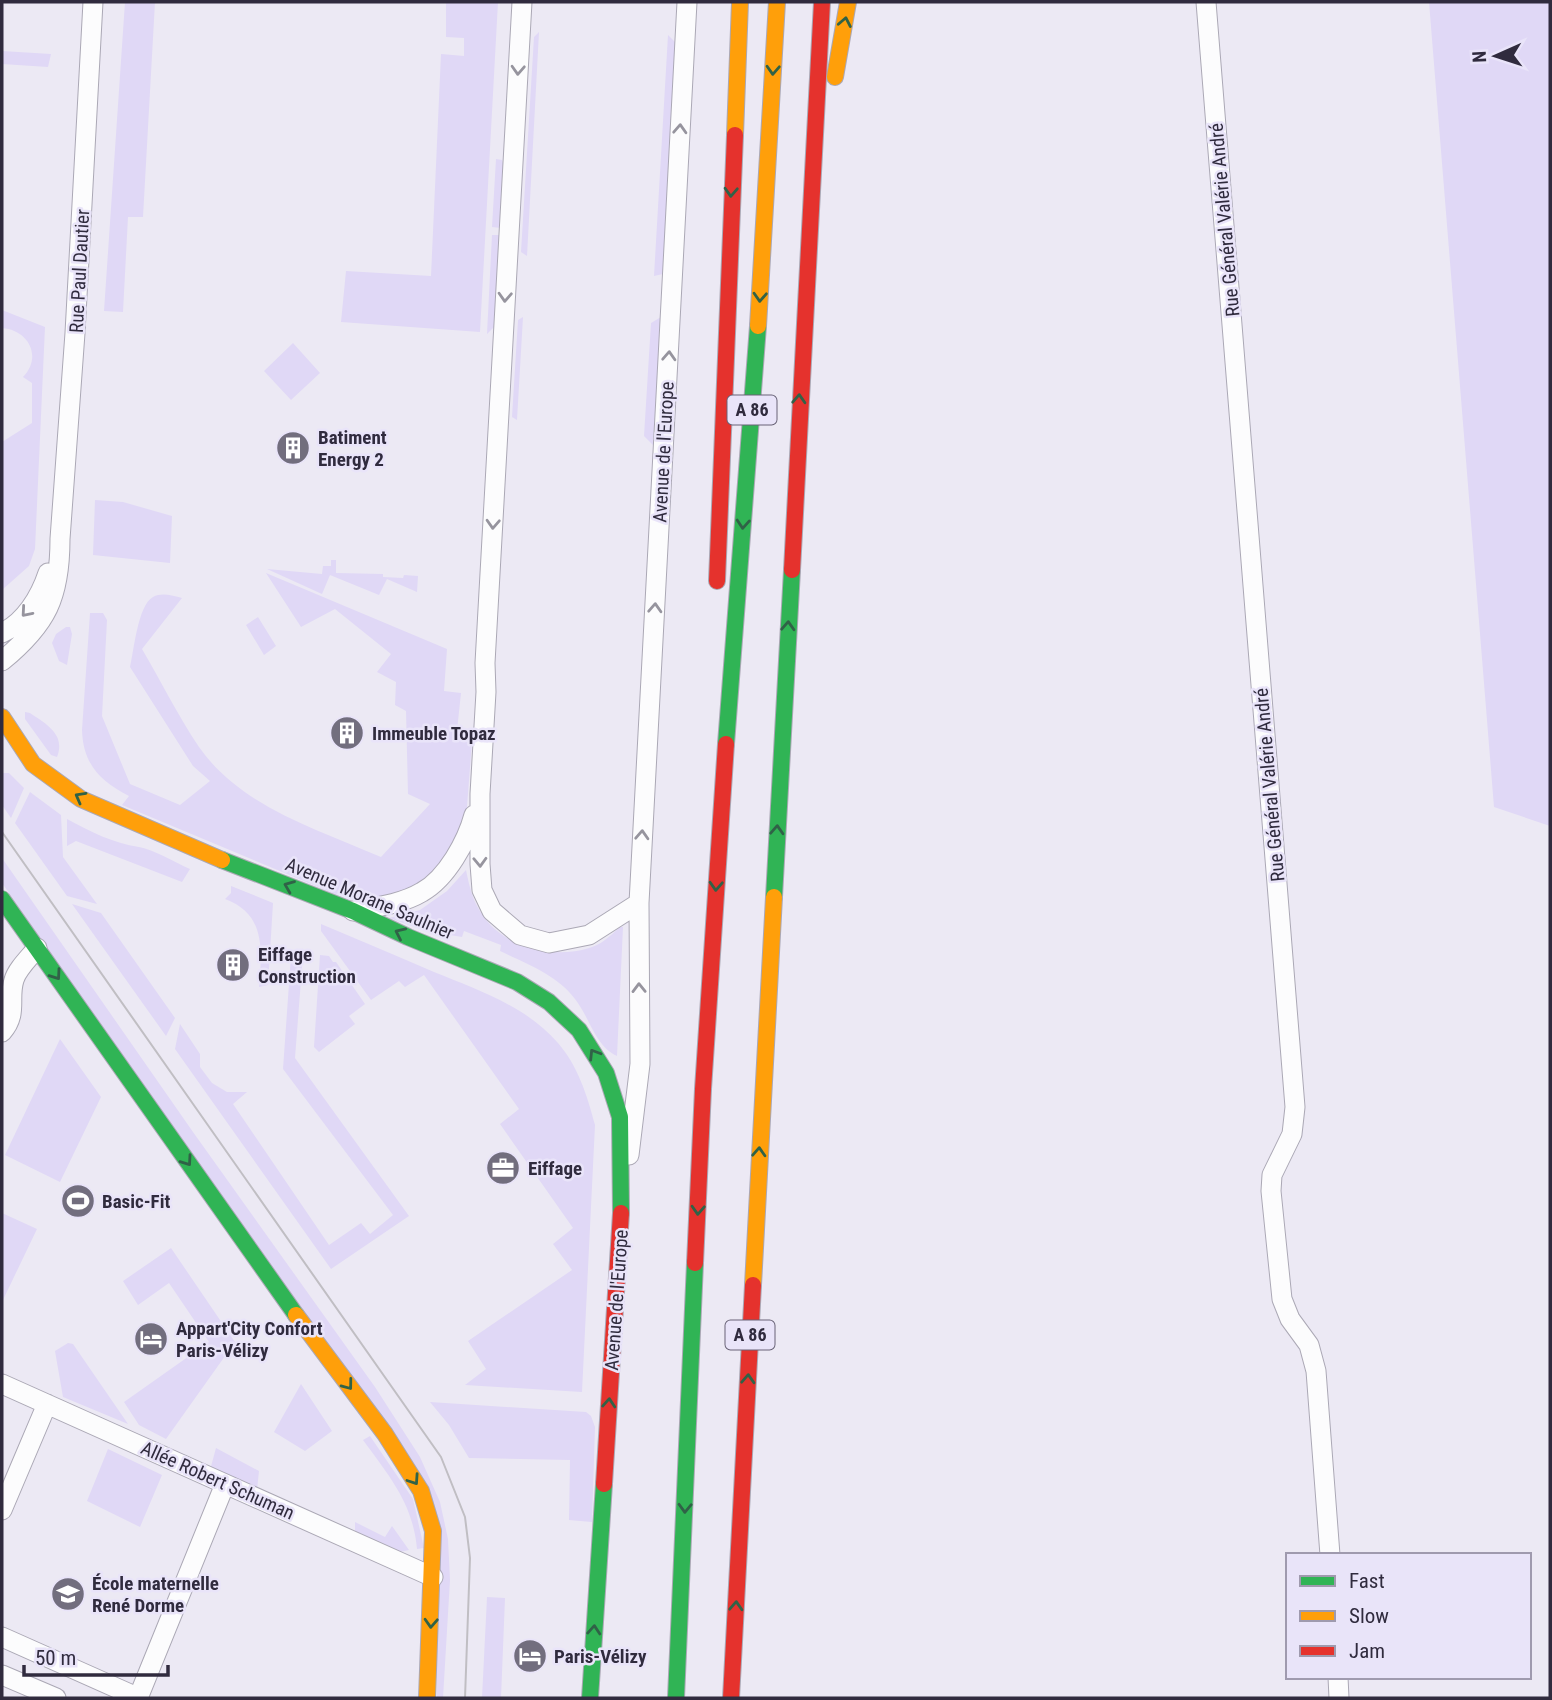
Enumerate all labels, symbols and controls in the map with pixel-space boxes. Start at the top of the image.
one-way arrow [837,16,852,28]
north arrow [1461,21,1531,91]
text: N [1468,50,1491,63]
one-way arrow [511,65,526,76]
one-way arrow [766,65,781,76]
street label: Rue Général Valérie André [1205,122,1244,318]
one-way arrow [673,123,688,134]
one-way arrow [724,187,739,198]
street label: Rue Paul Dautier [65,208,94,333]
one-way arrow [498,292,513,303]
one-way arrow [752,292,767,303]
one-way arrow [661,350,676,361]
street label: Avenue de l'Europe [648,381,679,523]
one-way arrow [792,393,807,404]
road number: A 86 [728,396,776,424]
place label: Batiment Energy 2 [318,426,387,471]
building icon: Batiment Energy 2 [274,429,312,467]
one-way arrow [485,519,500,530]
one-way arrow [736,519,751,530]
one-way arrow [647,602,662,613]
one-way arrow [22,604,34,617]
one-way arrow [781,620,796,631]
street label: Rue Général Valérie André [1250,687,1289,883]
building icon: Immeuble Topaz [328,714,366,752]
place label: Immeuble Topaz [372,722,496,745]
one-way arrow [75,792,87,806]
one-way arrow [769,824,784,835]
one-way arrow [634,829,649,840]
street label: Avenue Morane Saulnier [282,853,458,944]
one-way arrow [473,857,488,868]
one-way arrow [708,880,723,891]
one-way arrow [284,881,296,895]
one-way arrow [395,928,408,942]
place label: Eiffage Construction [258,943,356,988]
building icon: Eiffage Construction [214,946,252,984]
one-way arrow [47,967,60,980]
one-way arrow [631,982,646,993]
one-way arrow [589,1049,602,1062]
one-way arrow [752,1146,767,1157]
office icon: Eiffage [484,1149,522,1187]
one-way arrow [179,1153,191,1166]
place label: Eiffage [528,1157,582,1180]
sports icon: Basic-Fit [59,1182,97,1220]
place label: Basic-Fit [102,1190,170,1213]
one-way arrow [690,1205,705,1216]
street label: Avenue de l'Europe [600,1229,633,1371]
place label: Appart'City Confort Paris-Vélizy [176,1317,323,1362]
hotel icon: Appart'City Confort Paris-Vélizy [132,1320,170,1358]
road number: A 86 [726,1320,774,1350]
one-way arrow [740,1373,755,1384]
one-way arrow [340,1377,353,1390]
one-way arrow [602,1397,617,1408]
street label: Allée Robert Schuman [137,1436,298,1525]
one-way arrow [406,1472,418,1485]
one-way arrow [677,1503,693,1514]
legend [1286,1553,1531,1679]
text: Fast [1349,1569,1385,1593]
place label: École maternelle René Dorme [92,1572,219,1617]
school or university icon: École maternelle René Dorme [49,1575,87,1613]
one-way arrow [729,1600,744,1611]
text: Slow [1349,1604,1389,1628]
one-way arrow [424,1618,439,1629]
one-way arrow [586,1624,601,1635]
scale bar [24,1634,168,1678]
hotel icon: Paris-Vélizy [511,1637,549,1675]
text: Jam [1349,1639,1385,1663]
place label: Paris-Vélizy [554,1645,647,1668]
text: 50 m [35,1646,76,1670]

